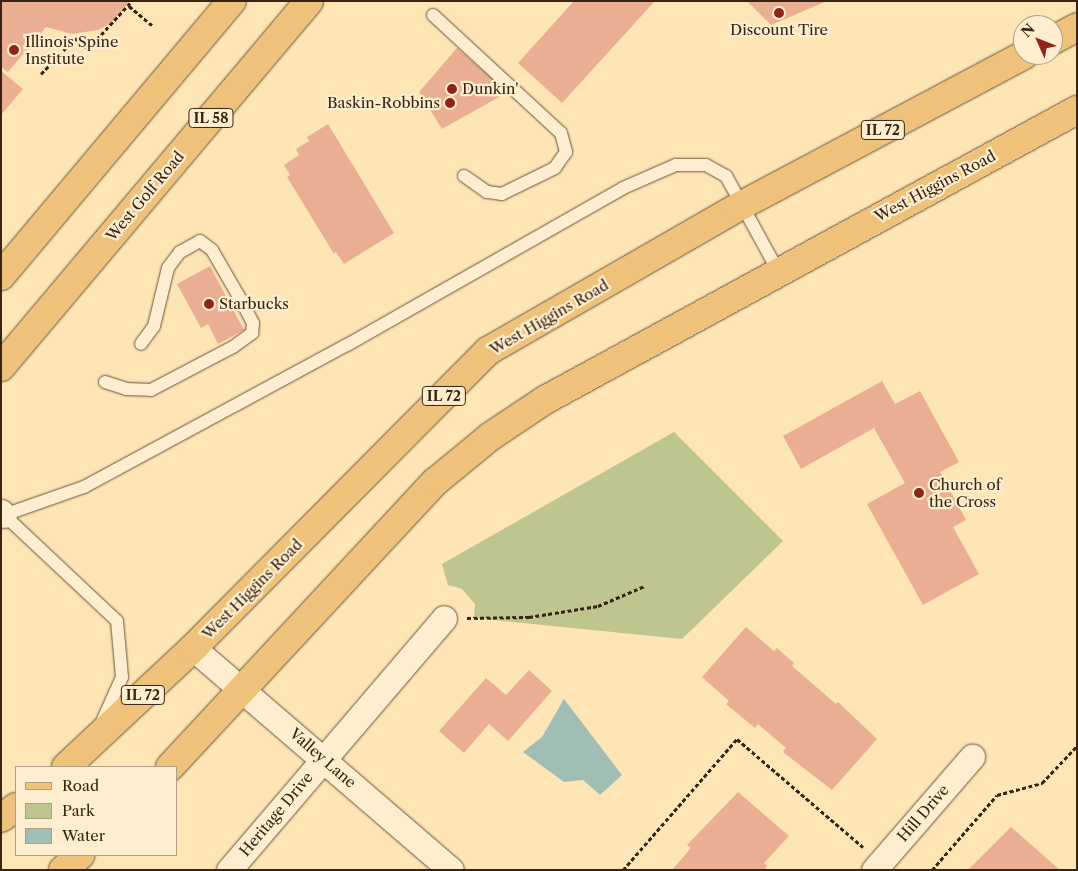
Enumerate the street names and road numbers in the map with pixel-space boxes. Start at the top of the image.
road number: IL 58 [187,106,235,130]
road number: IL 72 [860,118,906,142]
street label: West Higgins Road [872,147,998,225]
street label: West Golf Road [102,148,188,244]
street label: West Higgins Road [486,276,612,358]
road number: IL 72 [422,384,466,408]
street label: West Higgins Road [198,535,306,643]
road number: IL 72 [120,684,166,706]
street label: Valley Lane [286,724,360,792]
street label: Heritage Drive [236,768,316,860]
street label: Hill Drive [893,781,953,845]

